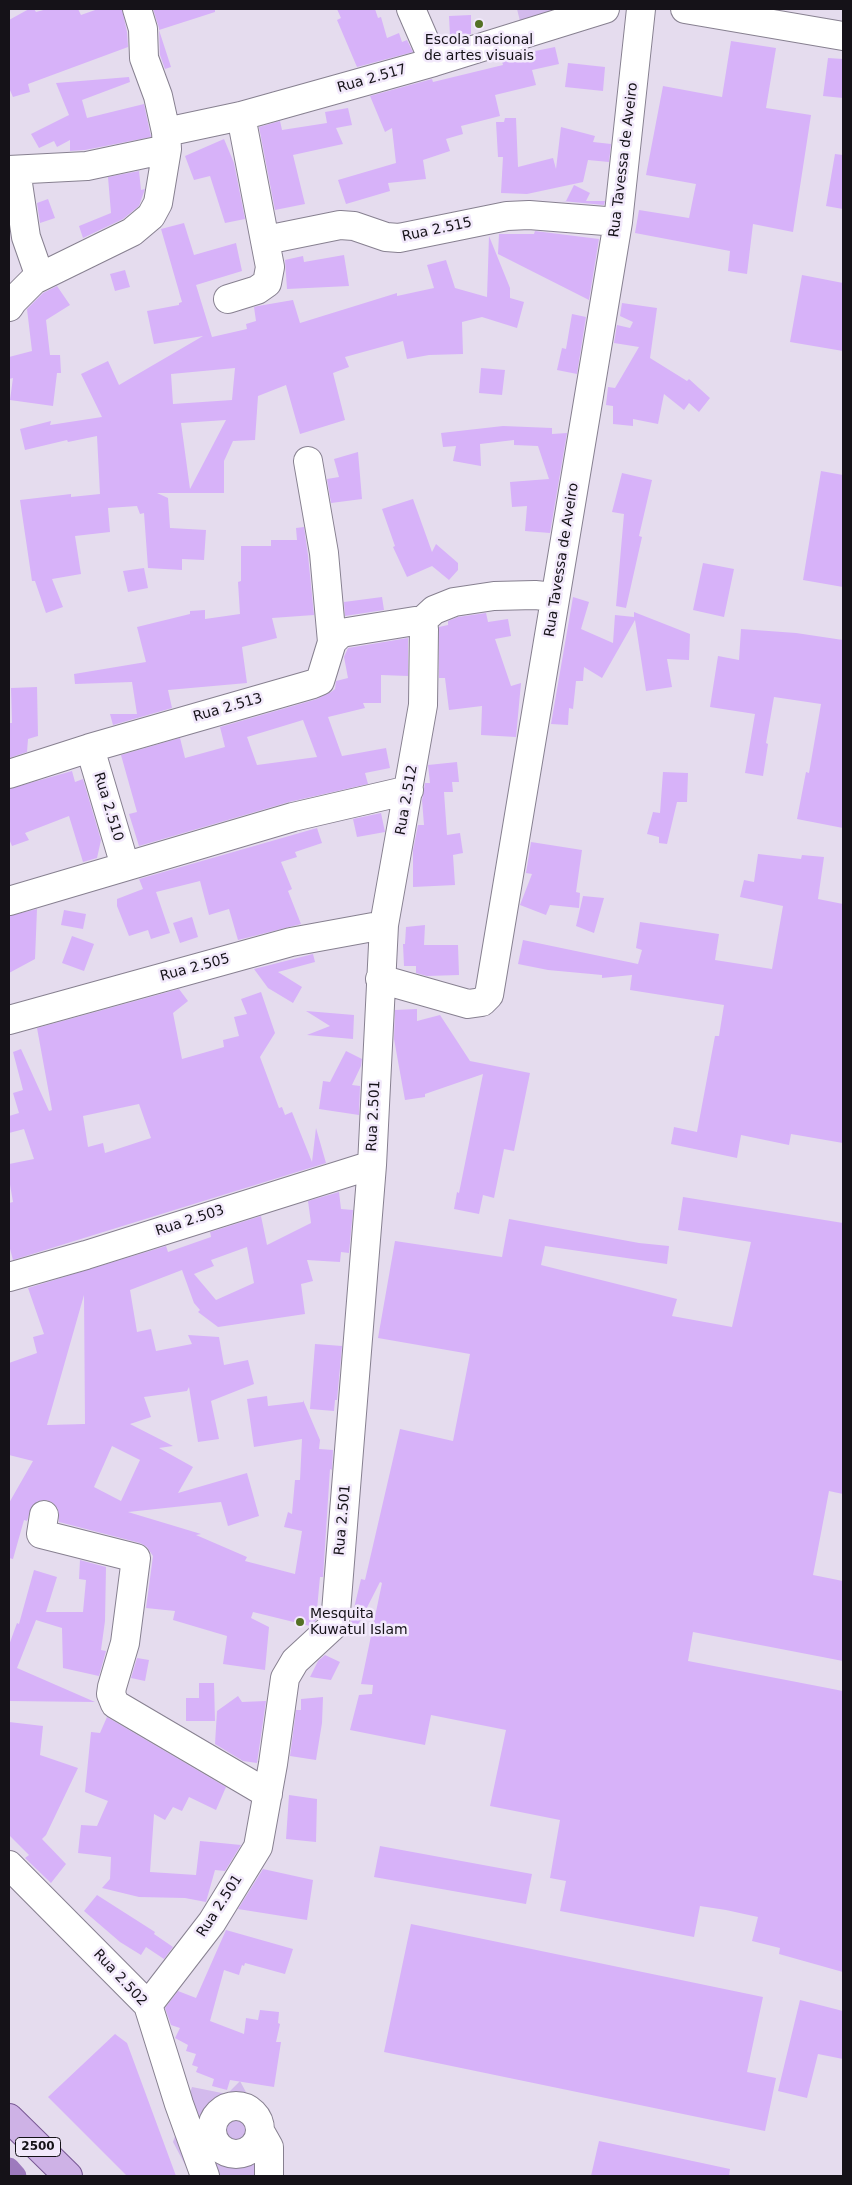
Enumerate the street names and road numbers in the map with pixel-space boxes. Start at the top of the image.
street label: Rua 2.517 [336,61,408,97]
street label: Rua Tavessa de Aveiro [606,82,642,238]
street label: Rua 2.515 [400,214,474,246]
street label: Rua Tavessa de Aveiro [542,482,582,638]
street label: Rua 2.513 [192,690,264,726]
street label: Rua 2.512 [393,764,421,836]
street label: Rua 2.510 [90,771,126,843]
street label: Rua 2.505 [158,951,232,985]
street label: Rua 2.501 [364,1080,384,1152]
street label: Rua 2.503 [154,1202,226,1240]
street label: Rua 2.501 [332,1484,354,1556]
street label: Rua 2.501 [194,1872,246,1940]
street label: Rua 2.502 [90,1946,150,2010]
road number: 2500 [15,2138,60,2156]

